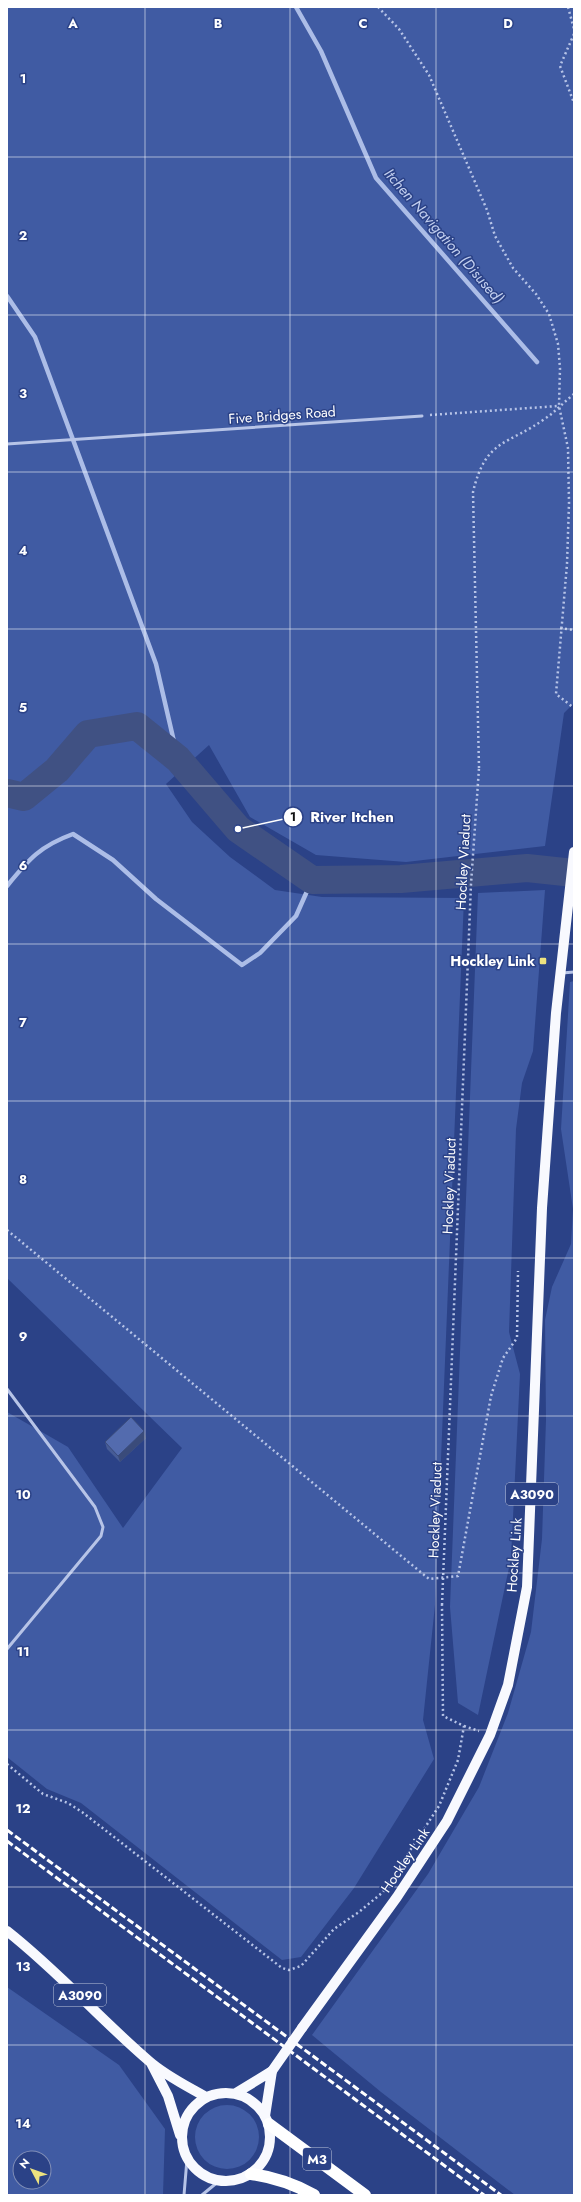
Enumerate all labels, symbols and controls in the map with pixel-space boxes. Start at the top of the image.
text: A [67,14,78,33]
text: B [214,14,223,33]
text: C [358,14,368,33]
text: D [503,14,513,33]
text: 1 [20,69,26,88]
water label: Itchen Navigation (Disused) [379,164,509,308]
text: 2 [19,226,27,245]
text: 3 [19,384,27,403]
street label: Five Bridges Road [228,401,336,429]
text: 4 [18,541,28,560]
text: 5 [19,698,27,717]
callout: River Itchen [283,803,402,830]
text: River Itchen [310,806,394,828]
text: 1 [290,808,296,826]
street label: Hockley Viaduct [450,813,476,911]
text: 6 [19,856,28,875]
place label: Hockley Link [450,951,535,971]
marker: Hockley Link [538,956,548,966]
text: 7 [19,1013,27,1032]
street label: Hockley Viaduct [437,1137,461,1234]
text: 8 [19,1170,27,1189]
text: 9 [19,1327,28,1346]
street label: Hockley Viaduct [423,1461,447,1558]
road number: A3090 [506,1483,558,1505]
text: 10 [15,1485,31,1504]
street label: Hockley Link [501,1516,527,1593]
text: 11 [16,1642,30,1661]
text: 12 [15,1799,31,1818]
street label: Hockley Link [376,1823,435,1896]
text: 13 [16,1957,30,1976]
road number: A3090 [54,1984,106,2006]
text: 14 [15,2114,31,2133]
road number: M3 [303,2148,331,2170]
north arrow [12,2150,52,2190]
text: N [16,2155,33,2172]

